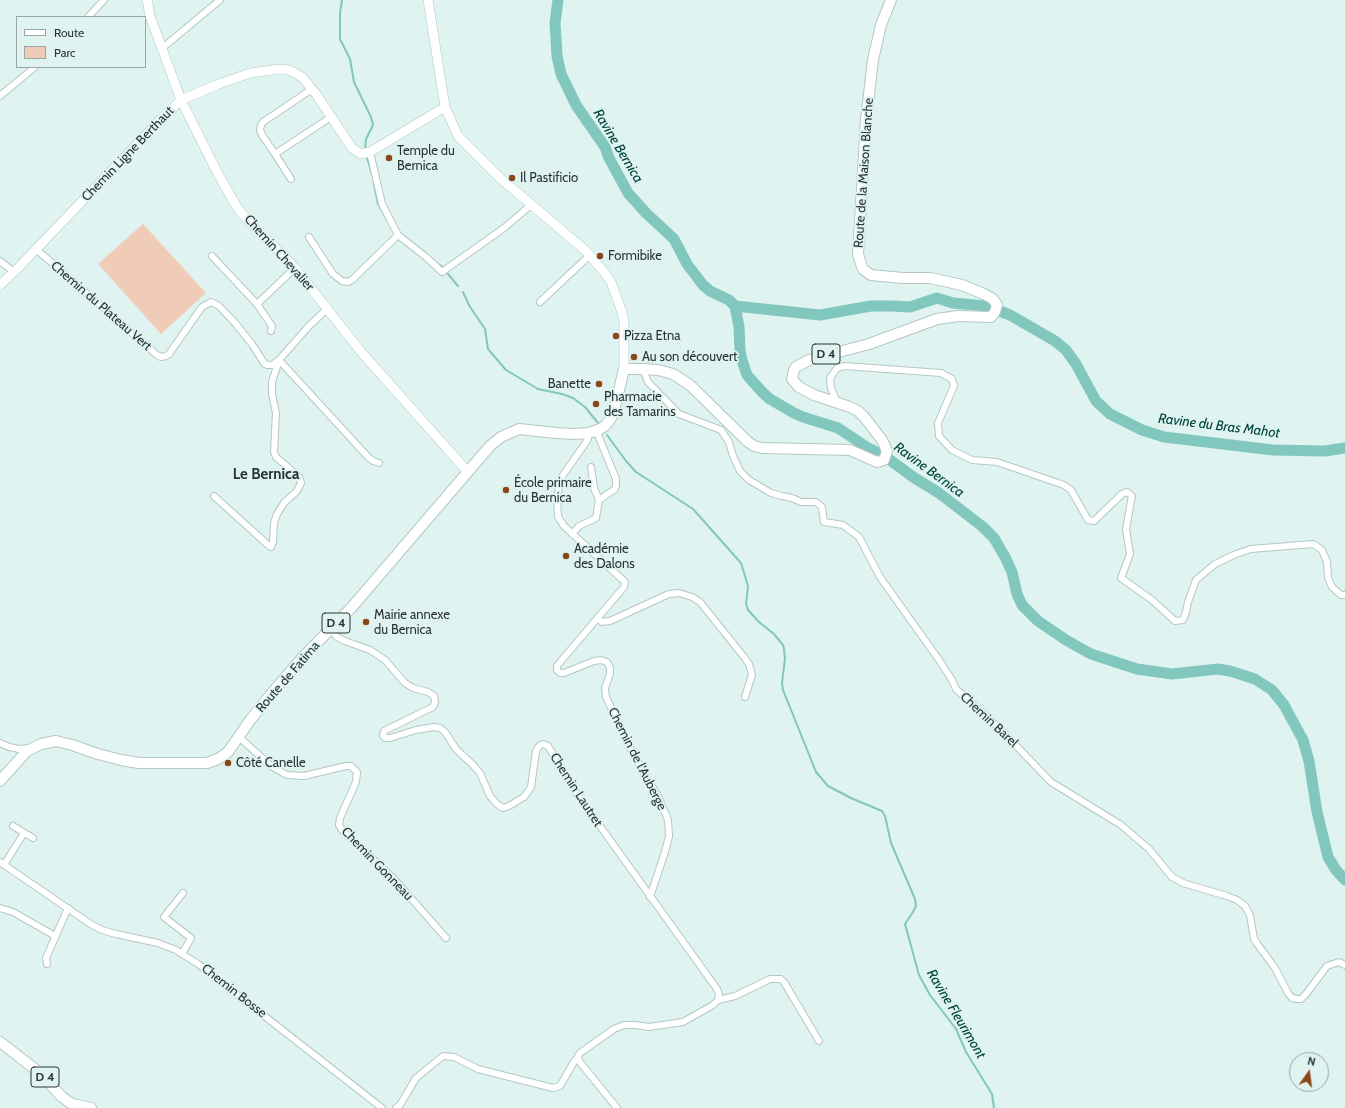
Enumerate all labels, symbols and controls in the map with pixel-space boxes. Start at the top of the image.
legend [16,16,146,68]
text: Route [54,25,84,40]
text: Parc [54,45,76,60]
street label: Route de la Maison Blanche [851,97,877,249]
street label: Chemin Ligne Berthaut [79,103,177,205]
water label: Ravine Bernica [589,106,647,186]
place label: Temple du Bernica [397,143,455,174]
marker: Temple du Bernica [384,153,394,163]
place label: Il Pastificio [520,170,578,186]
marker: Il Pastificio [507,173,517,183]
street label: Chemin Chevalier [241,212,317,294]
place label: Formibike [608,248,662,264]
marker: Formibike [595,251,605,261]
street label: Chemin du Plateau Vert [47,258,155,354]
place label: Pizza Etna [624,328,680,344]
marker: Pizza Etna [611,331,621,341]
road number: D 4 [812,344,840,364]
place label: Au son découvert [642,349,737,365]
marker: Au son découvert [629,352,639,362]
place label: Banette [548,376,591,392]
marker: Banette [594,379,604,389]
place label: Pharmacie des Tamarins [604,389,676,420]
marker: Pharmacie des Tamarins [591,399,601,409]
water label: Ravine du Bras Mahot [1157,410,1281,442]
water label: Ravine Bernica [890,439,968,501]
district label: Le Bernica [233,466,299,484]
place label: École primaire du Bernica [514,475,592,506]
marker: École primaire du Bernica [501,485,511,495]
place label: Académie des Dalons [574,541,635,572]
marker: Académie des Dalons [561,551,571,561]
place label: Mairie annexe du Bernica [374,607,450,638]
road number: D 4 [322,613,350,633]
marker: Mairie annexe du Bernica [361,617,371,627]
street label: Route de Fatima [253,638,323,716]
street label: Chemin Barel [957,689,1021,751]
street label: Chemin de l'Auberge [604,705,670,813]
street label: Chemin Lautret [546,750,606,830]
place label: Côté Canelle [236,755,306,771]
marker: Côté Canelle [223,758,233,768]
street label: Chemin Gonneau [338,824,416,904]
street label: Chemin Bosse [198,961,270,1021]
water label: Ravine Fleurimont [923,966,989,1062]
north arrow [1289,1052,1329,1092]
text: N [1306,1054,1317,1069]
road number: D 4 [31,1067,59,1087]

